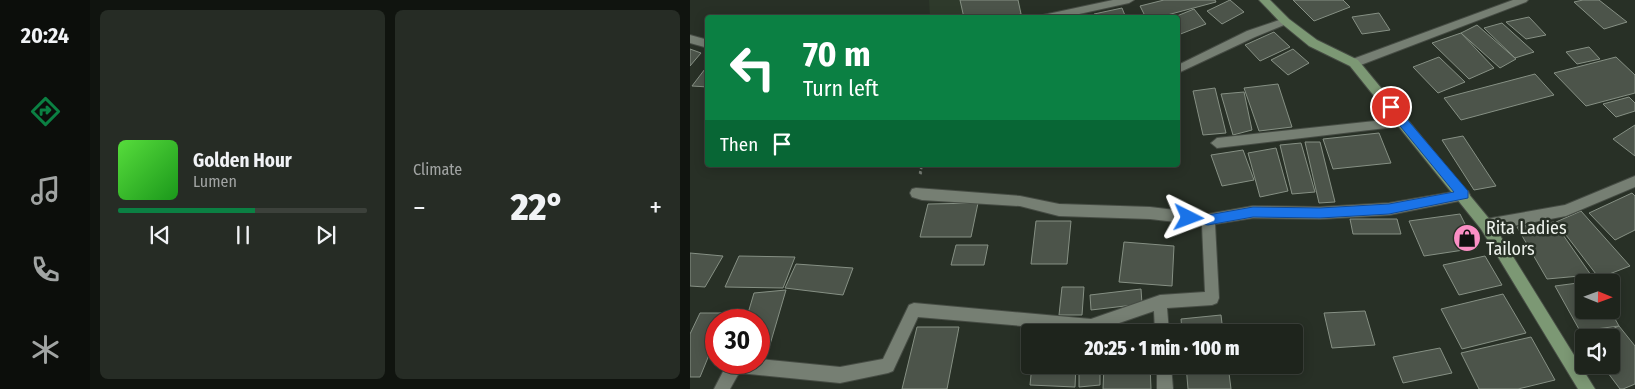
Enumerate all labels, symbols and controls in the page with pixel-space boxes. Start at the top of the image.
text: 20:24 [21,22,69,49]
text: 70 m [803,33,871,75]
icon: left [720,35,785,100]
text: Turn left [803,75,879,102]
pin [1370,86,1412,128]
icon: arrive [1377,93,1405,121]
icon: directions [28,94,63,129]
icon: arrive [768,130,796,158]
text: Then [720,133,758,156]
text: Golden Hour [193,149,292,172]
text: Climate [413,160,462,179]
text: Lumen [193,172,237,191]
icon: music [28,173,63,208]
text: 22° [511,184,564,230]
text: − [413,191,426,224]
text: + [649,191,662,224]
position arrow [1162,191,1214,243]
place label: Rita Ladies Tailors [1486,217,1567,260]
icon: previous [146,221,174,249]
icon: pause [229,221,257,249]
icon: next [312,221,340,249]
shop icon: Rita Ladies Tailors [1452,223,1482,253]
icon: phone [28,252,63,287]
north arrow [1575,274,1620,319]
map controls [1575,274,1620,374]
speed limit sign: 30 [705,309,770,374]
button: sound [1575,329,1620,374]
icon: climate [28,332,63,367]
text: 20:25 · 1 min · 100 m [1084,337,1240,360]

